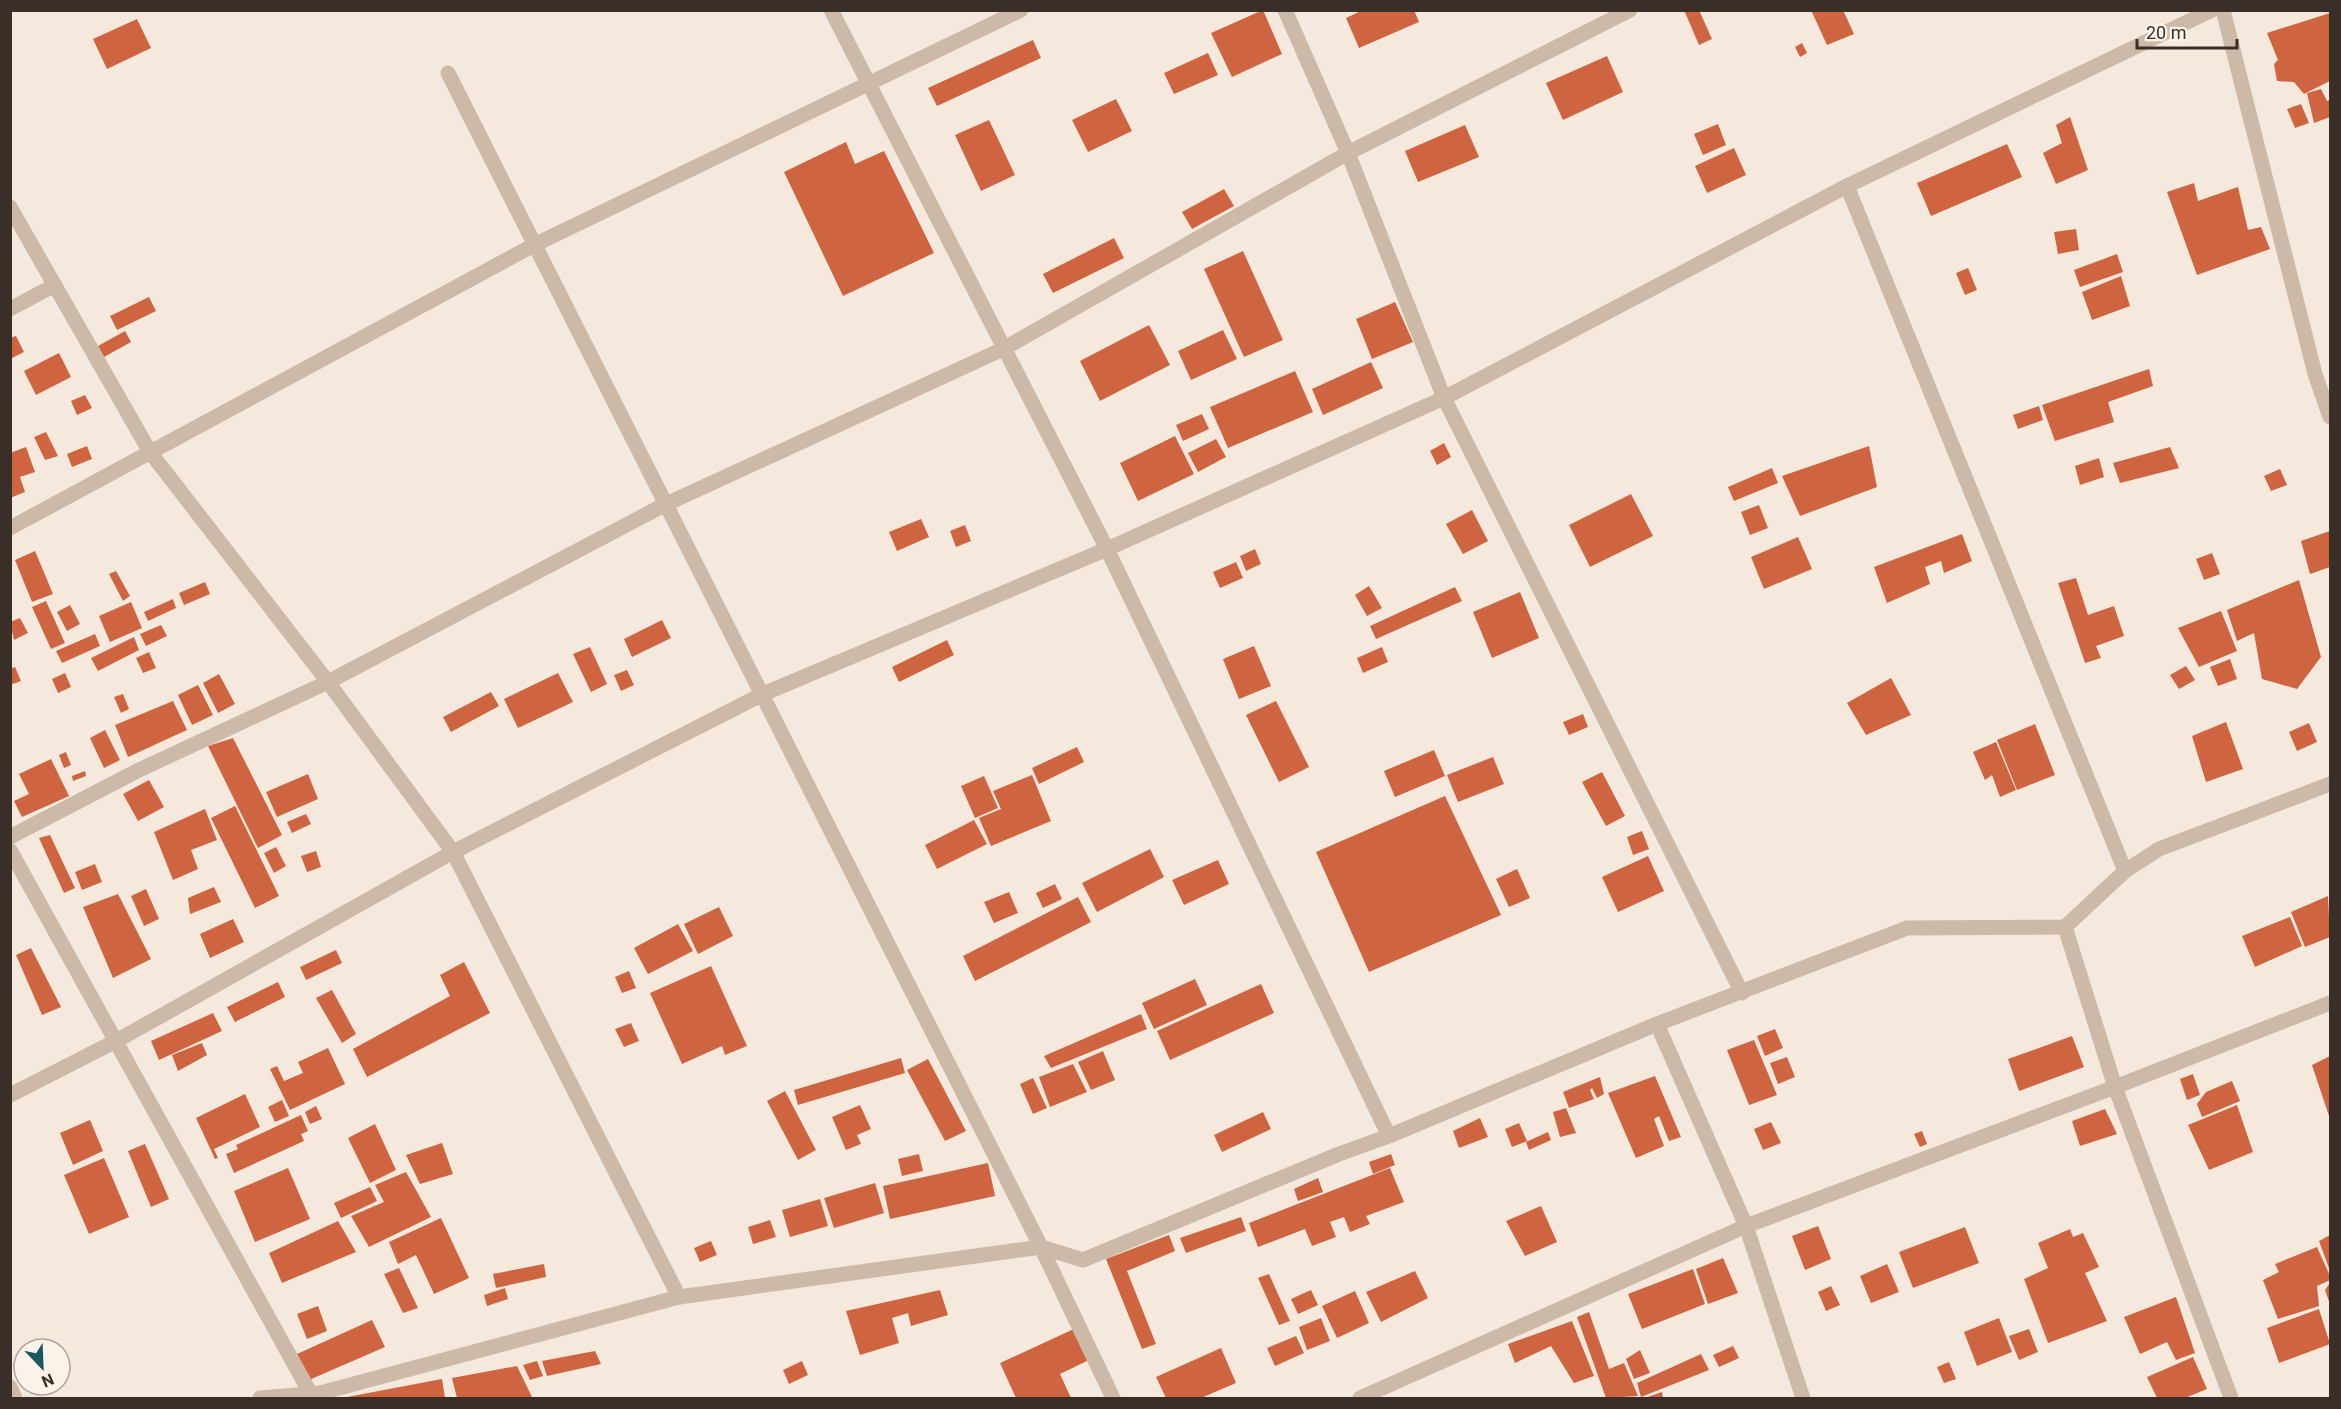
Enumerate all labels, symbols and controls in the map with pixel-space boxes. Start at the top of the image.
scale bar [2137,12,2238,50]
text: 20 m [2146,22,2186,43]
north arrow [12,1337,72,1397]
text: N [39,1369,57,1391]

